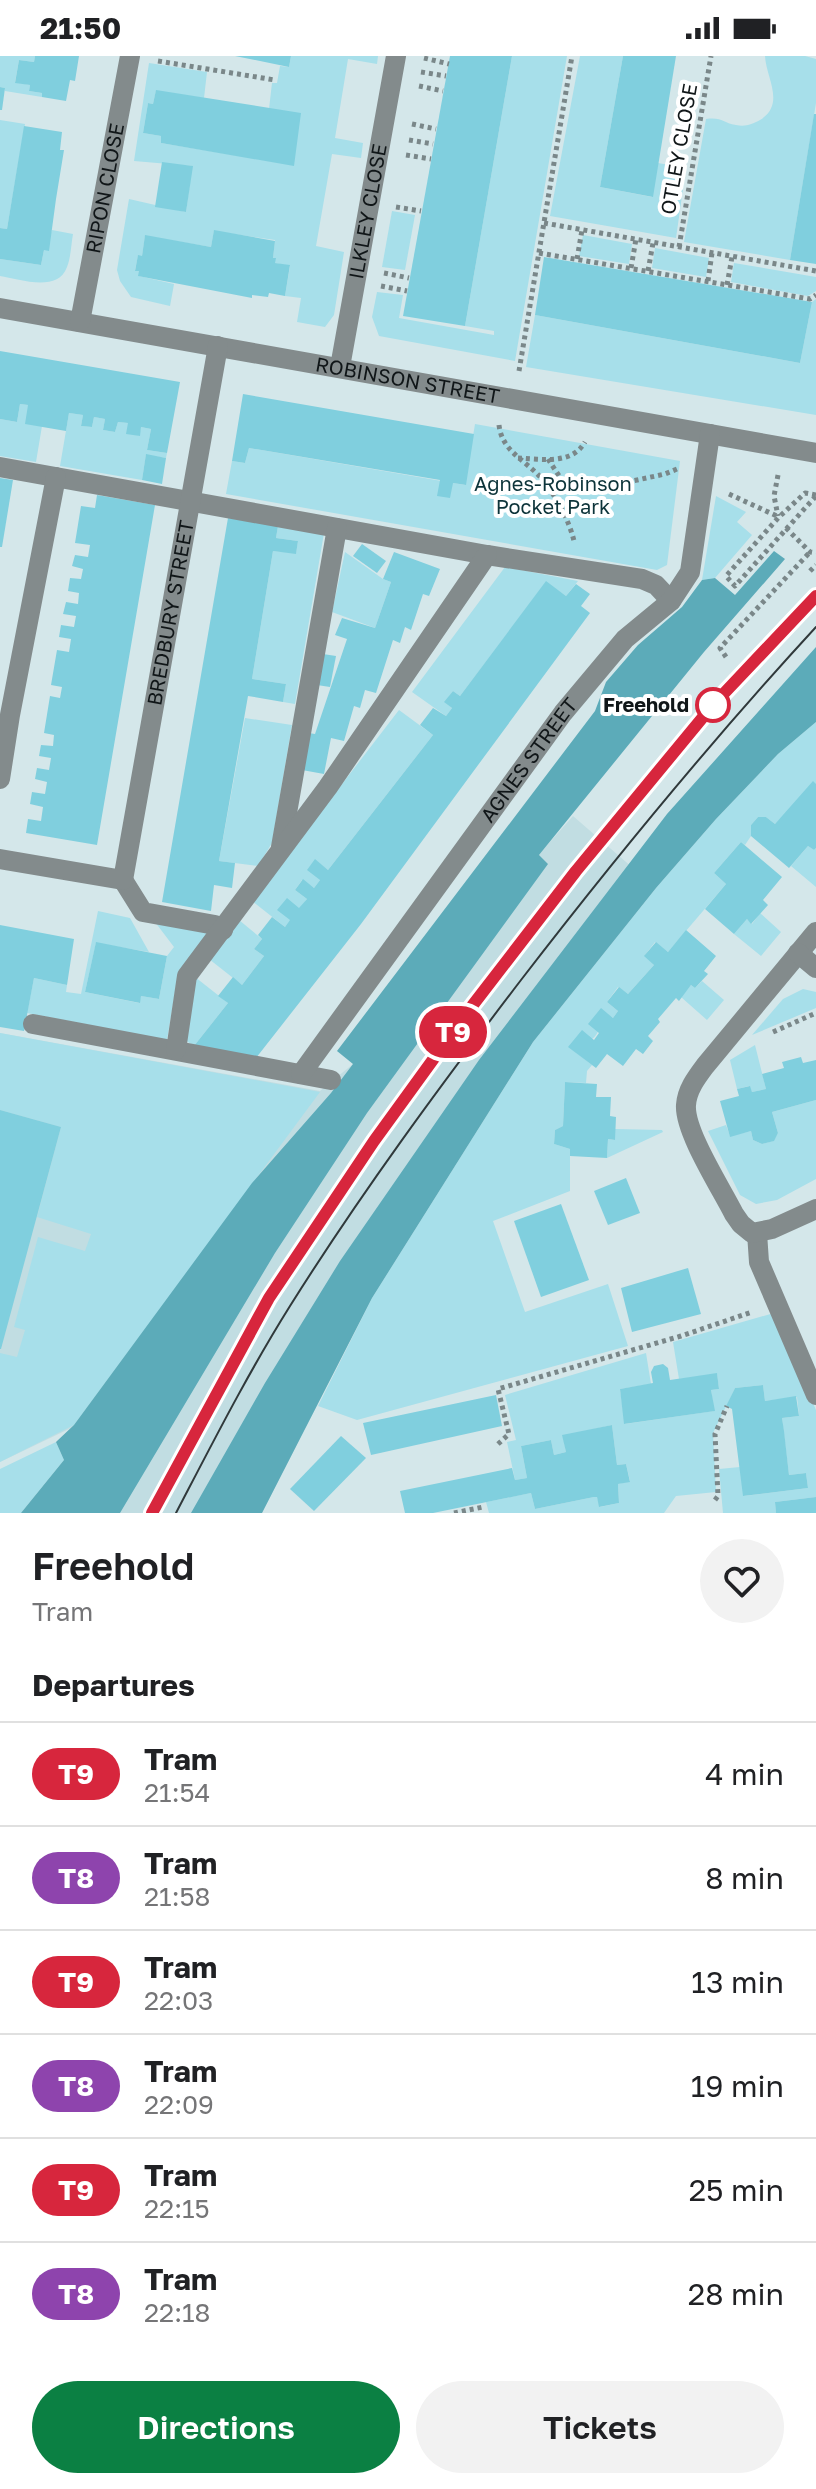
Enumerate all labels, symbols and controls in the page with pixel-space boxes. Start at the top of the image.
text: 21:50 [40,10,121,46]
street label: OTLEY CLOSE [655,82,701,216]
street label: RIPON CLOSE [80,121,128,255]
street label: ILKLEY CLOSE [343,142,391,281]
street label: ROBINSON STREET [314,351,502,408]
park label: Agnes-Robinson Pocket Park [474,471,632,518]
street label: BREDBURY STREET [141,518,198,707]
marker: Freehold [696,688,730,722]
street label: AGNES STREET [475,692,582,826]
place label: Freehold [603,692,689,716]
line badge: T9 [417,1006,489,1058]
text: T9 [435,1015,471,1048]
button: heart [700,1539,784,1623]
text: Freehold [32,1543,194,1588]
text: Tram [32,1596,93,1627]
text: Departures [32,1667,195,1703]
text: Tram [144,1741,217,1777]
text: 4 min [705,1756,784,1792]
text: T9 [58,1757,94,1790]
text: 21:54 [144,1777,210,1808]
text: Tram [144,1845,217,1881]
text: 8 min [705,1860,784,1896]
text: T8 [58,1861,94,1894]
text: 21:58 [144,1881,210,1912]
text: Tram [144,1949,217,1985]
text: 13 min [691,1964,784,2000]
text: T9 [58,1965,94,1998]
text: 22:03 [144,1985,213,2016]
text: Tram [144,2053,217,2089]
text: 19 min [691,2068,784,2104]
text: T8 [58,2069,94,2102]
text: 22:09 [144,2089,214,2120]
text: Tram [144,2157,217,2193]
text: 25 min [689,2172,784,2208]
text: T9 [58,2173,94,2206]
text: 22:15 [144,2193,210,2224]
text: Tram [144,2261,217,2297]
text: 28 min [688,2276,784,2312]
text: T8 [58,2277,94,2310]
text: 22:18 [144,2297,210,2328]
button: Directions [32,2381,400,2473]
button: Tickets [416,2381,784,2473]

